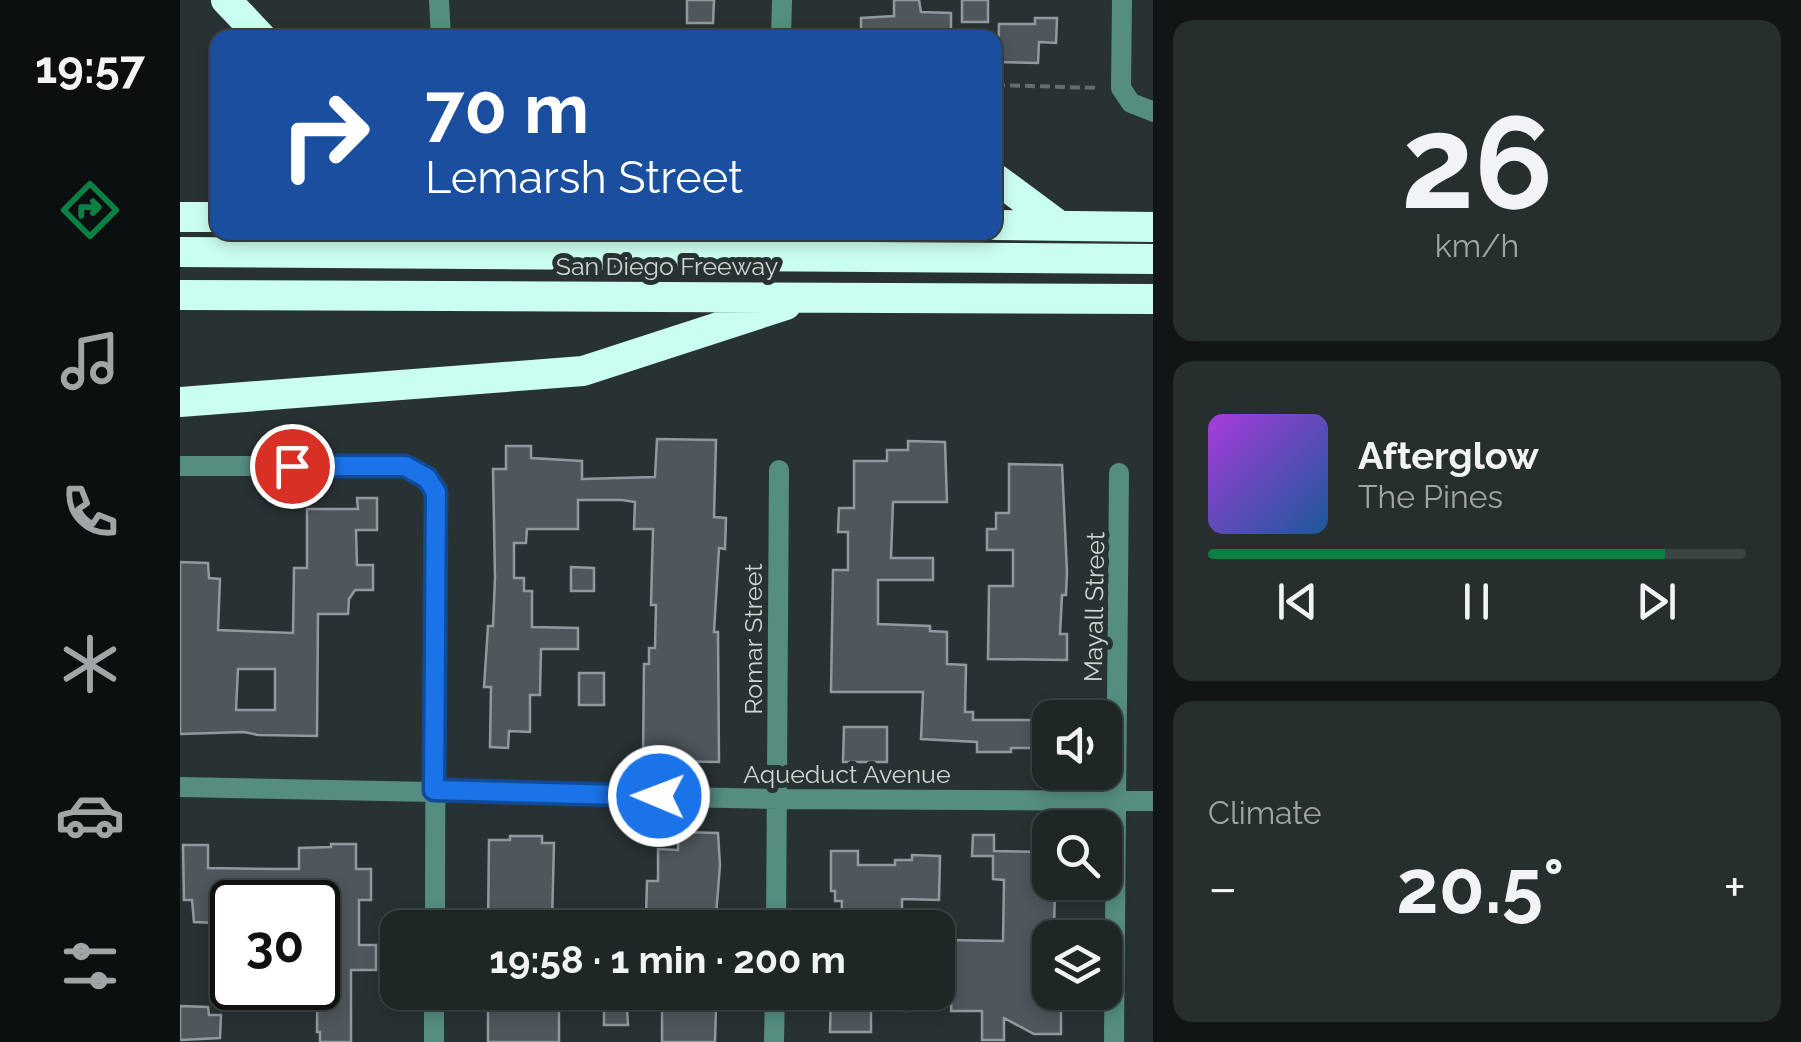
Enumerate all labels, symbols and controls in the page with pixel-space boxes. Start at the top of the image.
text: 19:57 [35,41,145,94]
text: 70 m [425,67,589,149]
icon: right [260,70,390,200]
text: 26 [1401,86,1553,238]
text: Lemarsh Street [425,151,743,204]
icon: directions [55,175,125,245]
text: km/h [1435,227,1519,264]
street label: San Diego Freeway [556,251,779,281]
icon: music [55,326,125,396]
pin [250,424,335,509]
text: Afterglow [1358,433,1539,478]
icon: arrive [265,439,320,494]
icon: phone [55,477,125,547]
text: The Pines [1358,478,1503,515]
street label: Mayall Street [1078,531,1110,682]
street label: Romar Street [738,563,768,715]
icon: previous [1270,574,1325,629]
icon: pause [1449,574,1504,629]
icon: next [1629,574,1684,629]
icon: climate [55,629,125,699]
map controls [1032,700,1122,1010]
button: sound [1032,700,1122,790]
position arrow [607,744,711,848]
street label: Aqueduct Avenue [743,759,951,789]
icon: car [55,780,125,850]
text: Climate [1208,794,1322,831]
button: search [1032,810,1122,900]
text: 20.5° [1396,842,1564,931]
text: − [1208,855,1238,920]
text: + [1723,855,1746,920]
speed limit sign: 30 [210,880,340,1010]
button: layers [1032,920,1122,1010]
icon: filters [55,931,125,1001]
text: 19:58 · 1 min · 200 m [489,937,846,982]

